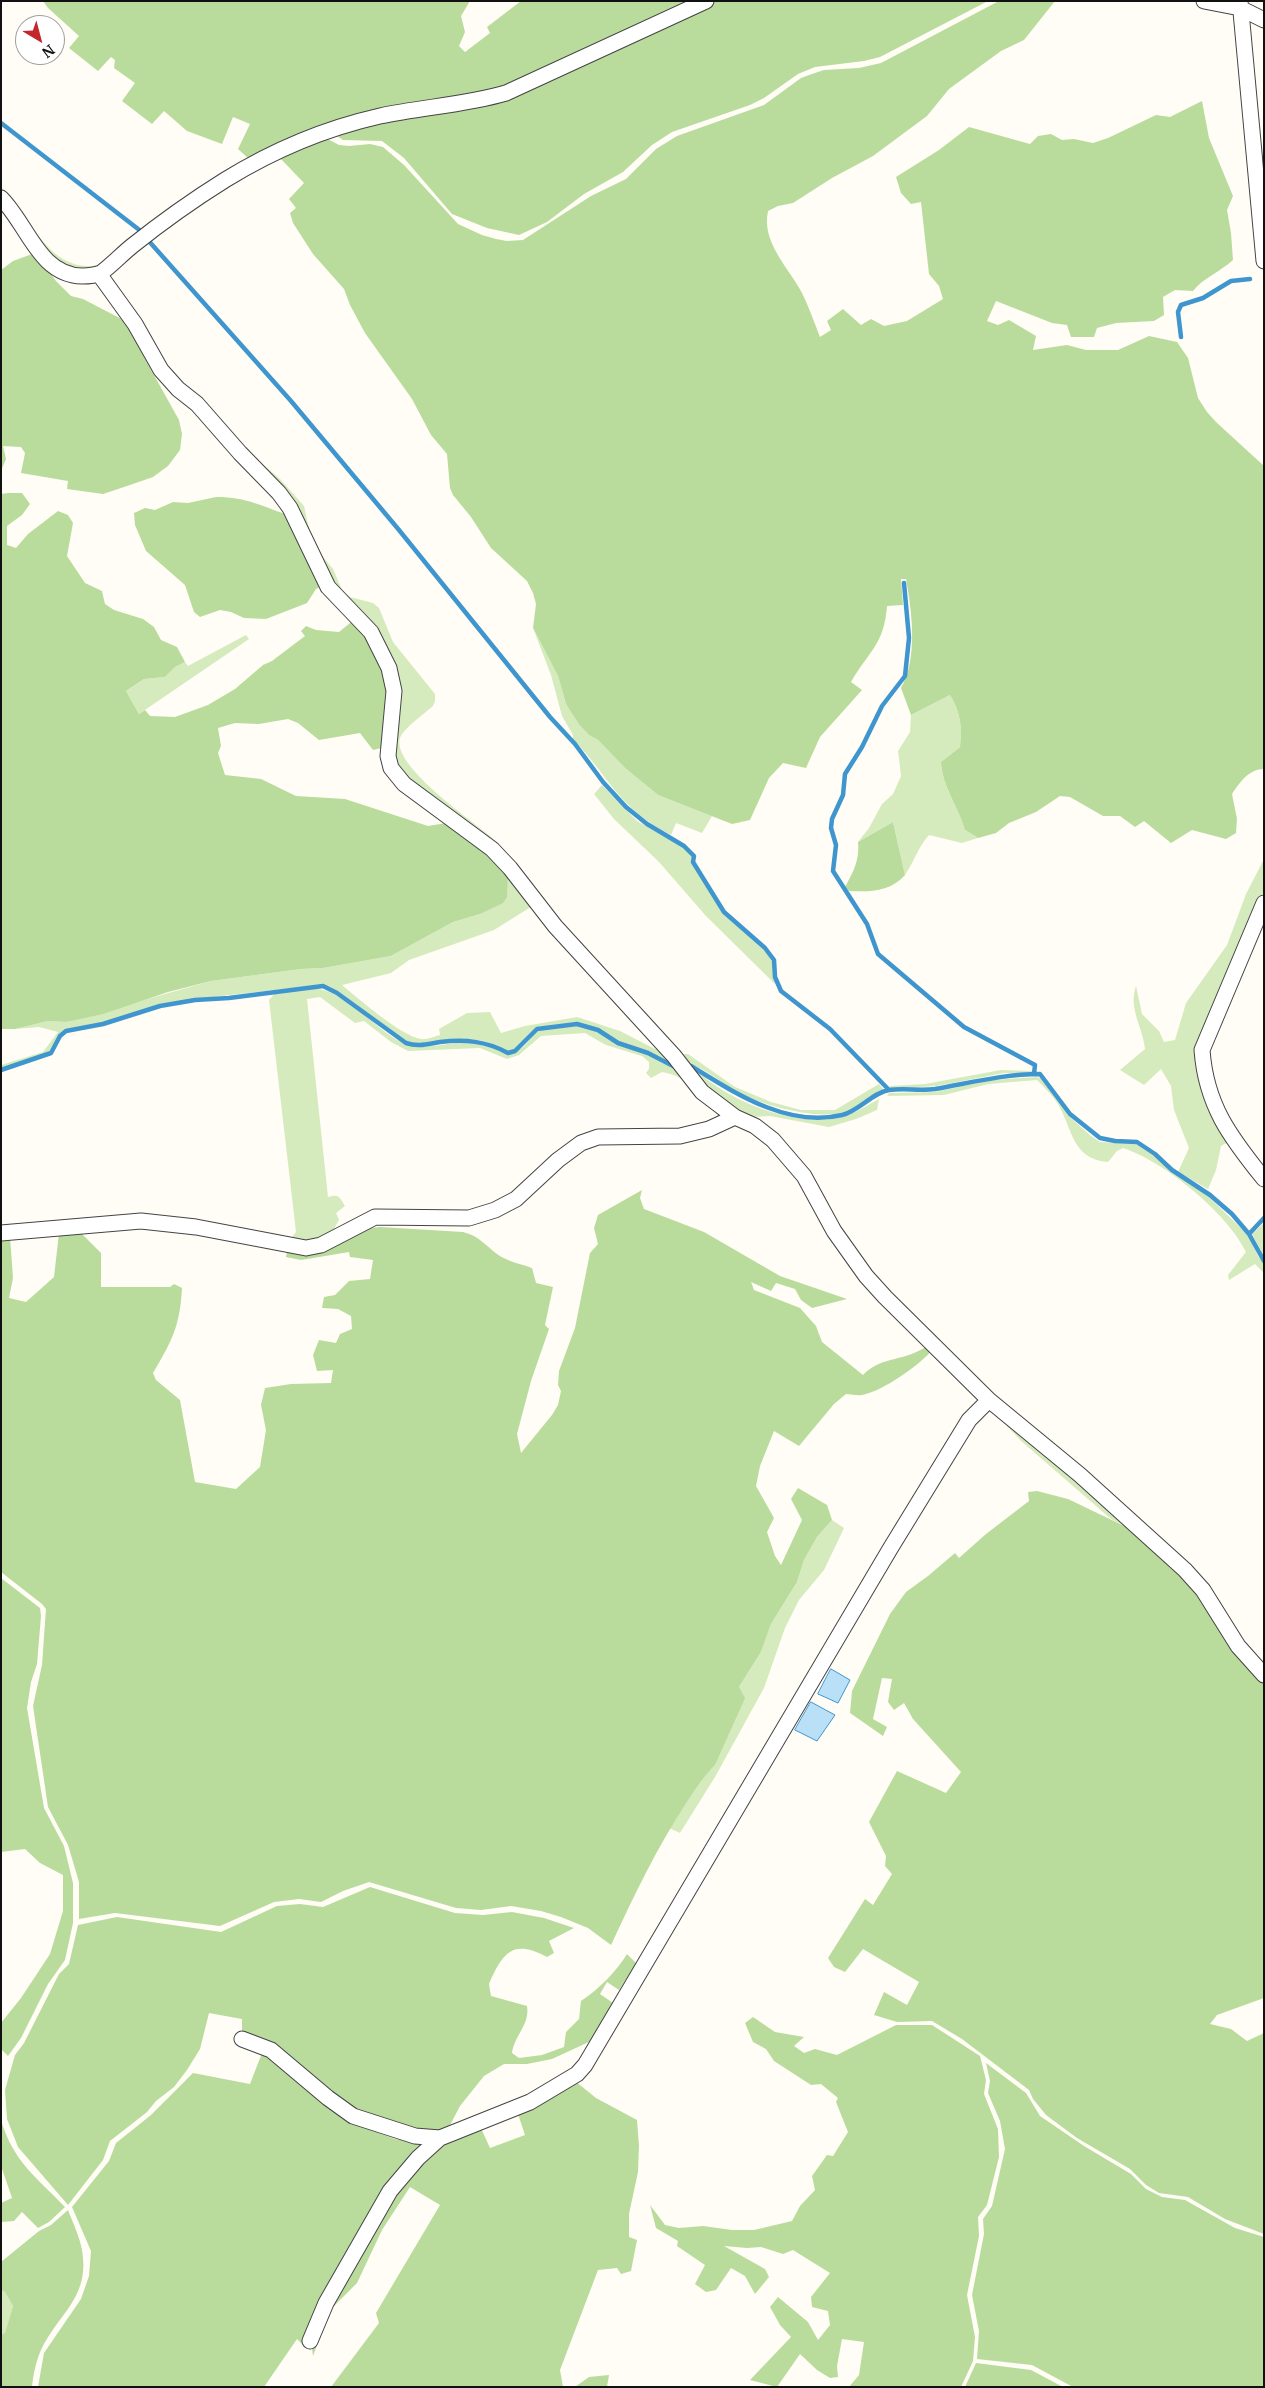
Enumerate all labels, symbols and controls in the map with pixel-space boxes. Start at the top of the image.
north arrow [15,15,65,65]
text: N [39,41,58,62]

